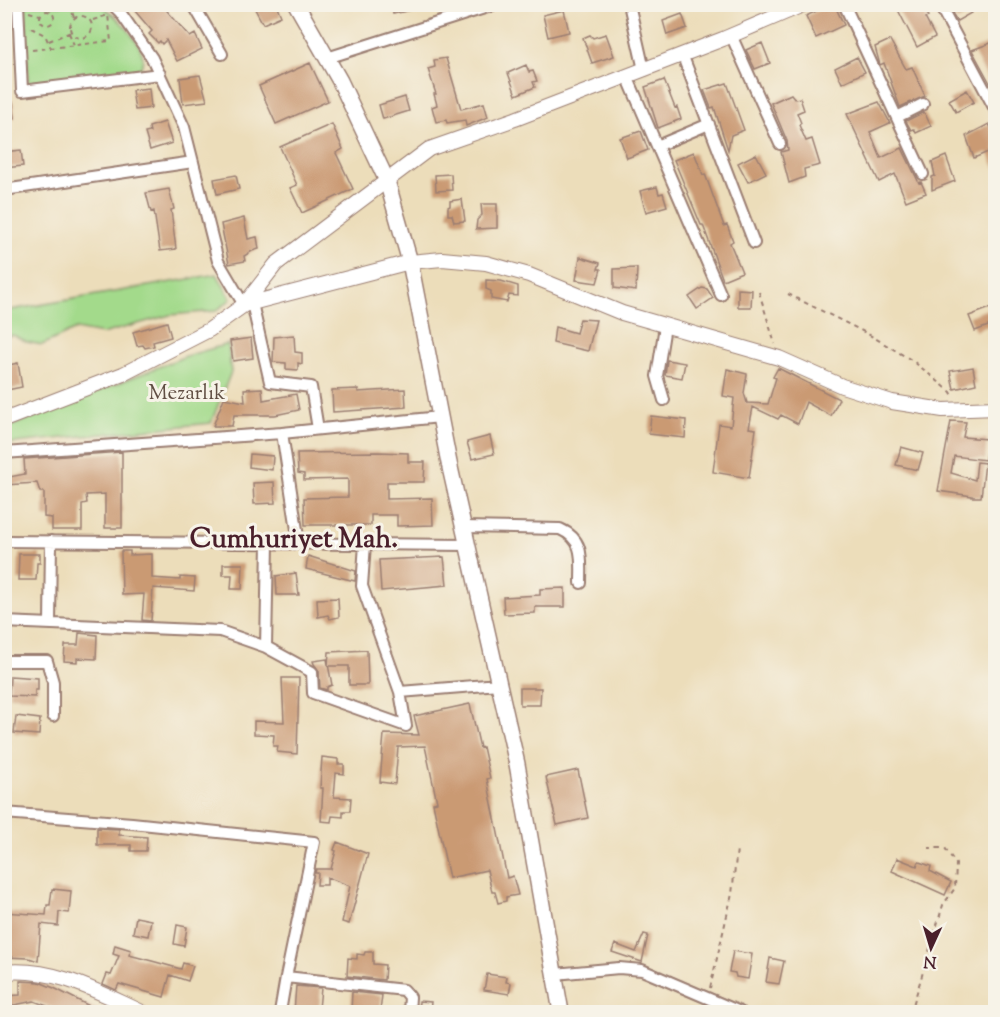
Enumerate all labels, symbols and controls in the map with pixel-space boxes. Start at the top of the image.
park label: Mezarlık [148,379,226,409]
district label: Cumhuriyet Mah. [190,521,398,560]
north arrow [901,918,961,978]
text: N [923,949,937,972]

